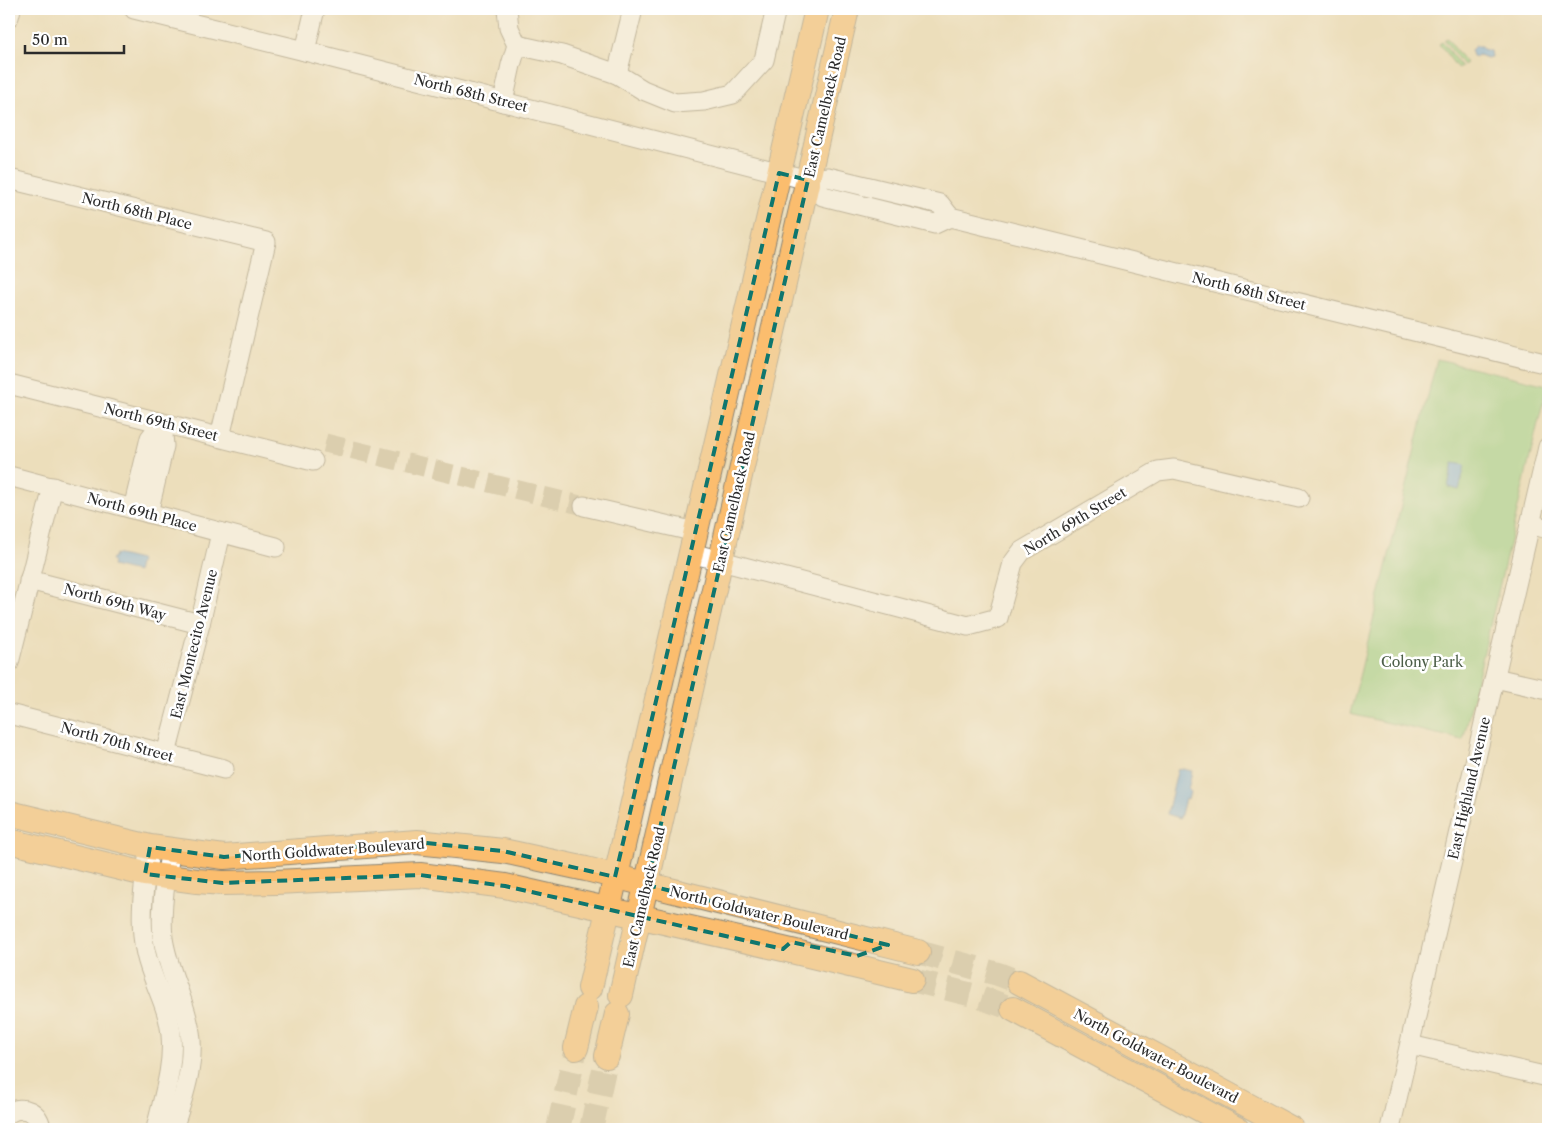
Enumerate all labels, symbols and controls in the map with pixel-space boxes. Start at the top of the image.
scale bar [25,22,124,54]
text: 50 m [32,30,68,49]
street label: East Camelback Road [800,34,850,179]
street label: North 68th Street [412,70,530,116]
street label: North 68th Place [80,189,194,233]
street label: North 68th Street [1190,268,1308,314]
street label: North 69th Street [102,399,220,445]
street label: East Camelback Road [709,429,759,574]
street label: North 69th Street [1020,483,1130,559]
street label: North 69th Place [85,489,199,535]
street label: East Montecito Avenue [167,567,221,721]
street label: North 69th Way [62,580,168,624]
park label: Colony Park [1381,653,1464,671]
street label: East Highland Avenue [1444,715,1494,861]
street label: North 70th Street [59,718,175,766]
street label: East Camelback Road [619,824,669,969]
street label: North Goldwater Boulevard [241,835,426,865]
street label: North Goldwater Boulevard [668,882,851,944]
street label: North Goldwater Boulevard [1071,1005,1242,1107]

